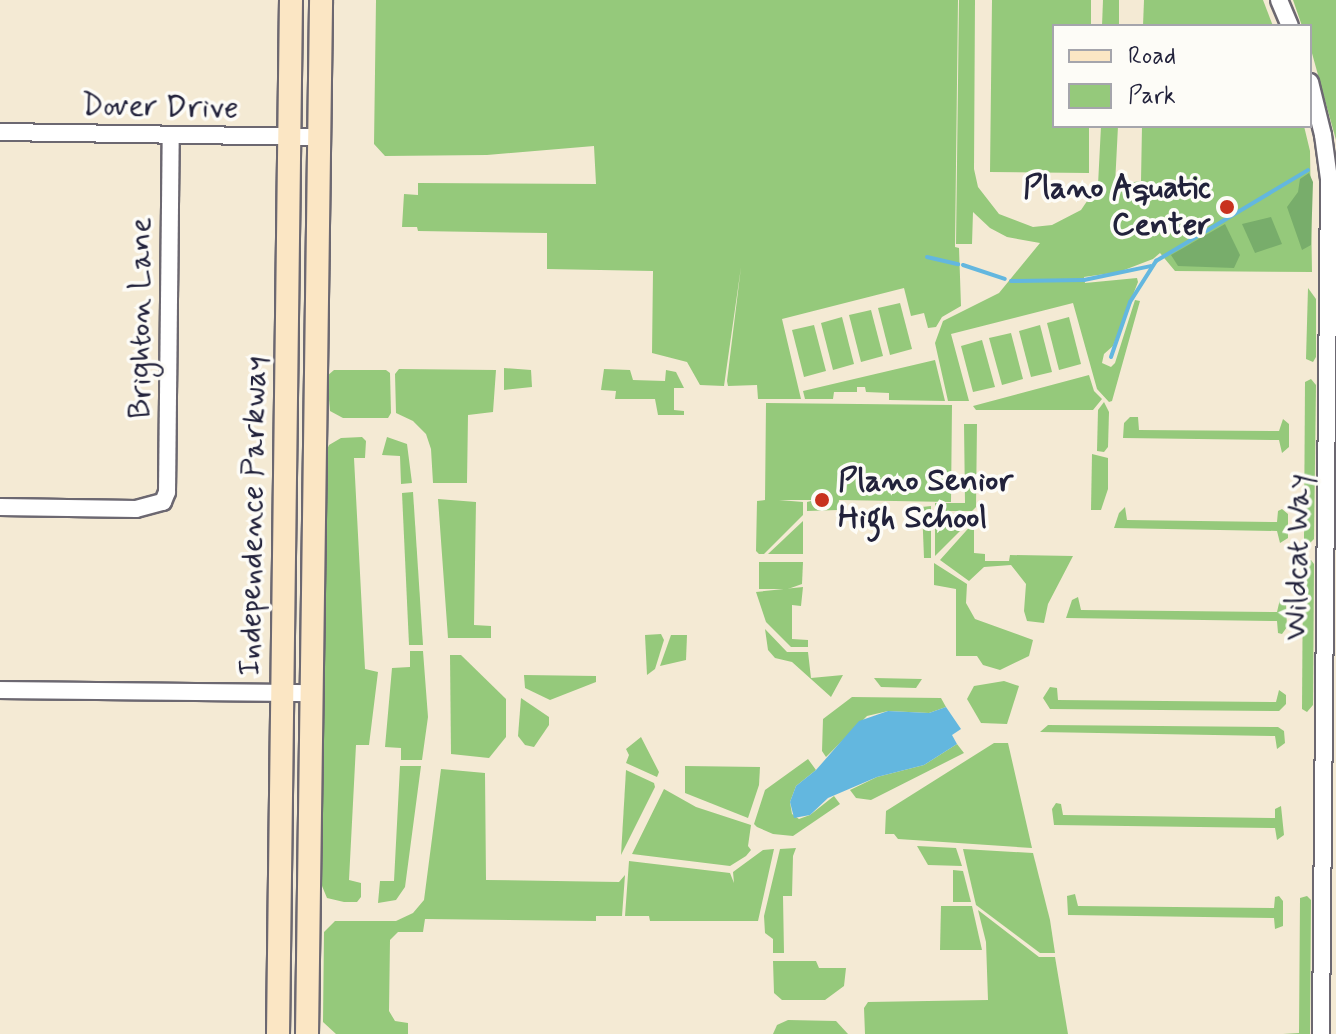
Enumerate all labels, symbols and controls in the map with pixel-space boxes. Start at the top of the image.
legend [1052,24,1312,128]
text: Road [1128,41,1176,72]
text: Park [1128,81,1176,112]
street label: Dover Drive [82,86,238,128]
place label: Plano Aquatic Center [1022,170,1211,245]
marker: Plano Aquatic Center [1218,198,1236,216]
street label: Brighton Lane [122,219,160,417]
street label: Independence Parkway [231,357,275,675]
place label: Plano Senior High School [838,463,1013,538]
street label: Wildcat Way [1277,472,1319,642]
marker: Plano Senior High School [813,491,831,509]

